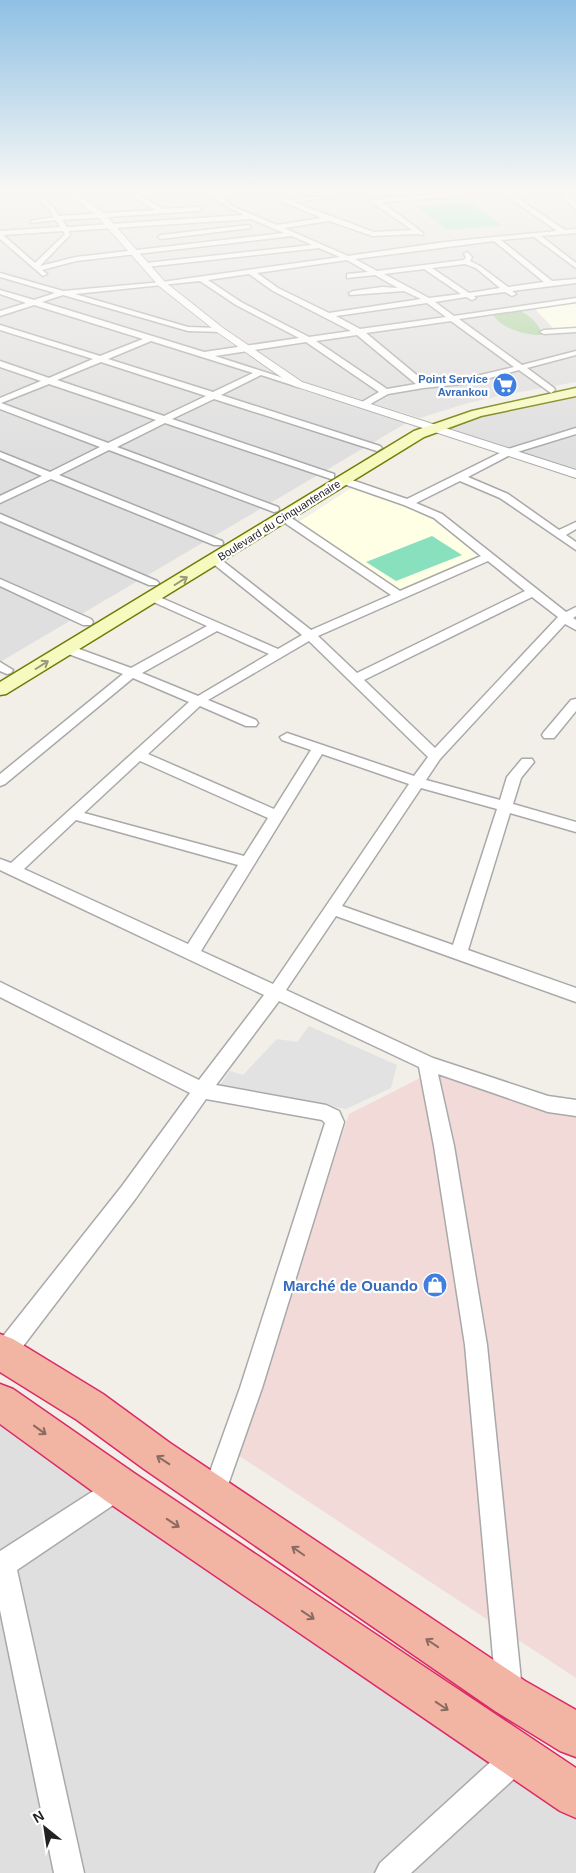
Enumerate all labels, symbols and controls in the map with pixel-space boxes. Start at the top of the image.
supermarket icon: Point Service Avrankou [492,372,518,398]
place label: Point Service Avrankou [418,373,488,398]
street label: Boulevard du Cinquantenaire [215,477,343,563]
one-way arrow [173,576,187,586]
one-way arrow [34,659,48,669]
shop icon: Marché de Ouando [422,1272,448,1298]
place label: Marché de Ouando [283,1277,418,1294]
one-way arrow [33,1425,47,1435]
one-way arrow [156,1455,170,1465]
one-way arrow [166,1518,180,1528]
one-way arrow [291,1546,305,1556]
one-way arrow [300,1610,314,1620]
one-way arrow [425,1638,439,1648]
one-way arrow [435,1701,449,1711]
north arrow [20,1803,70,1853]
text: N [30,1807,47,1826]

